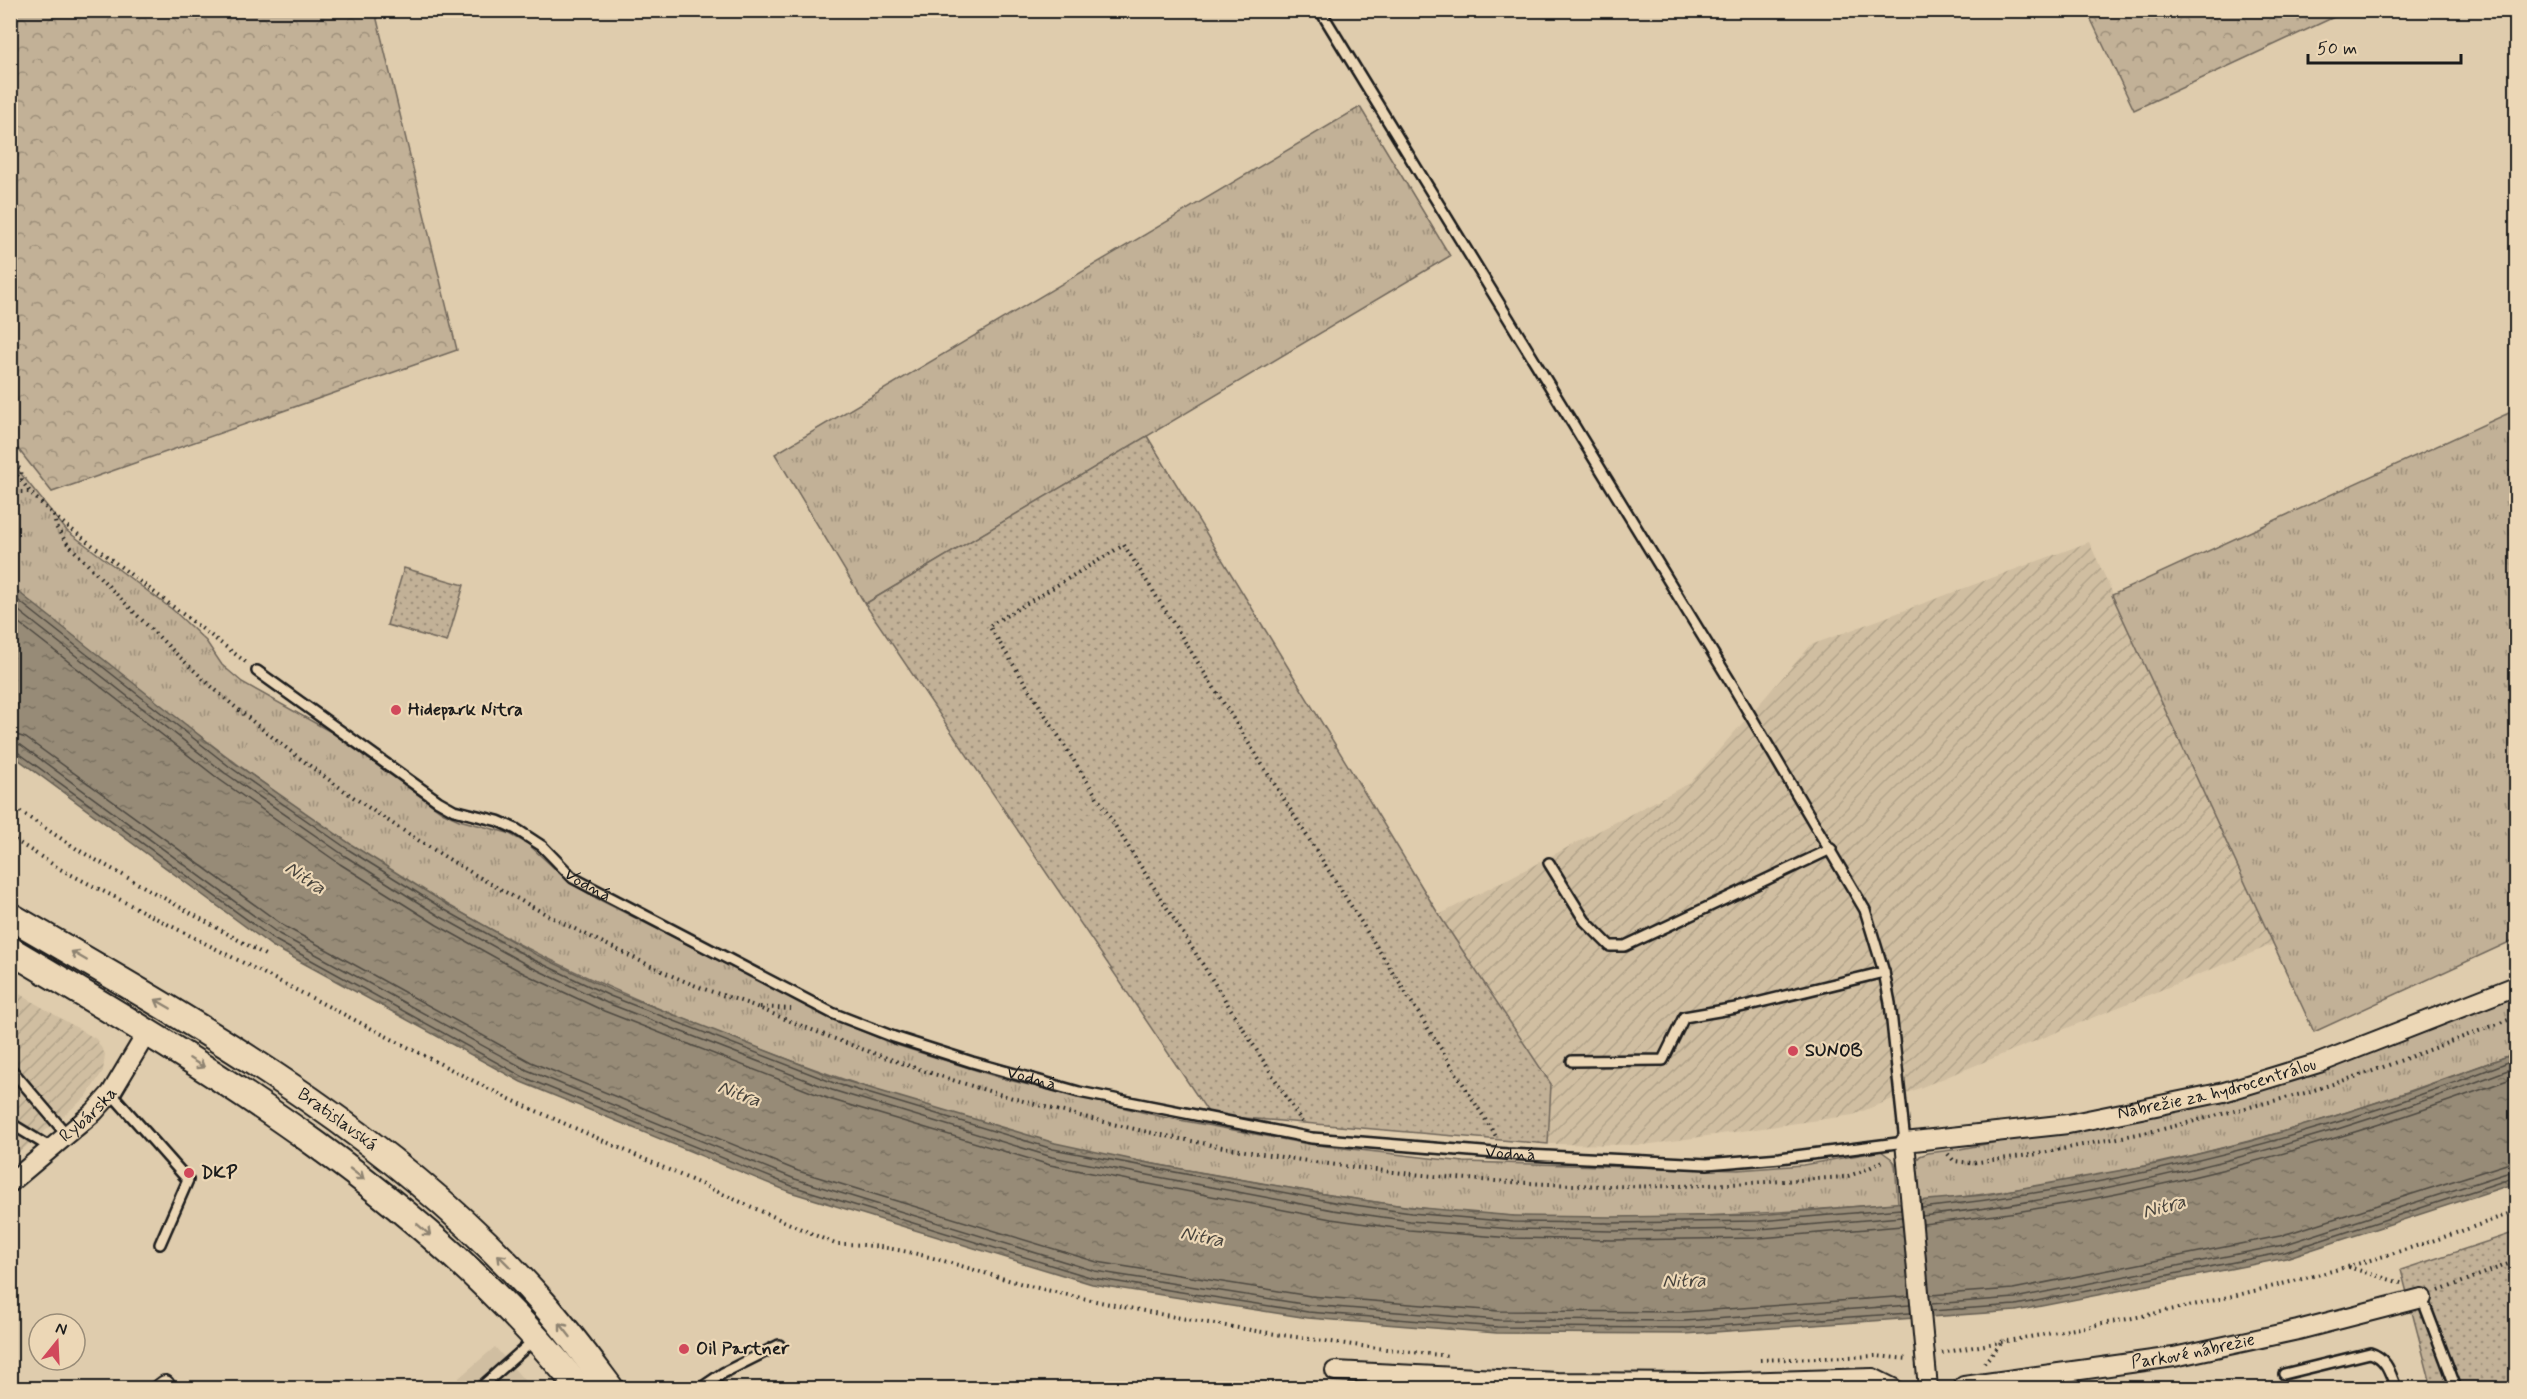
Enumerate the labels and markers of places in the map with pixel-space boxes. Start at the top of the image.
place label: Hidepark Nitra [408,698,523,722]
marker: Hidepark Nitra [389,703,403,717]
place label: SUNOB [1805,1039,1863,1063]
marker: SUNOB [1786,1044,1800,1058]
place label: DKP [201,1161,238,1185]
marker: DKP [182,1166,196,1180]
place label: Oil Partner [696,1337,790,1361]
marker: Oil Partner [677,1342,691,1356]

